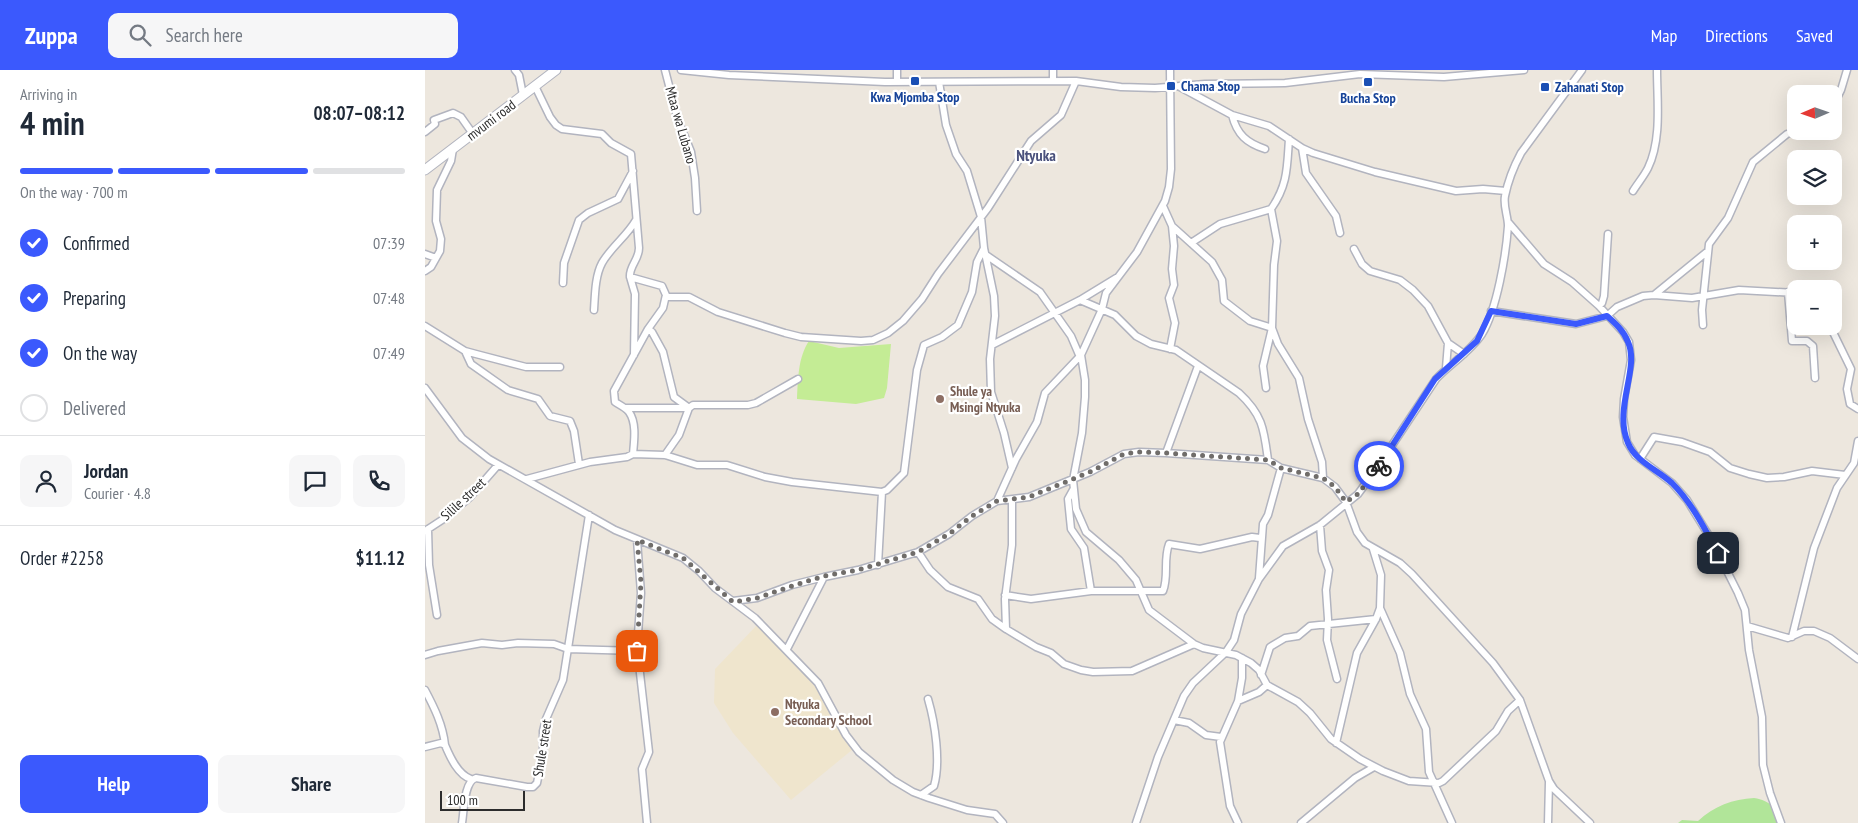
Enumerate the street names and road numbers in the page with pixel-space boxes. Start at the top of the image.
street label: Mtaa wa Lubano [661,84,701,166]
street label: mvumi road [463,96,519,144]
street label: Silile street [437,474,489,524]
street label: Shule street [529,718,555,778]

